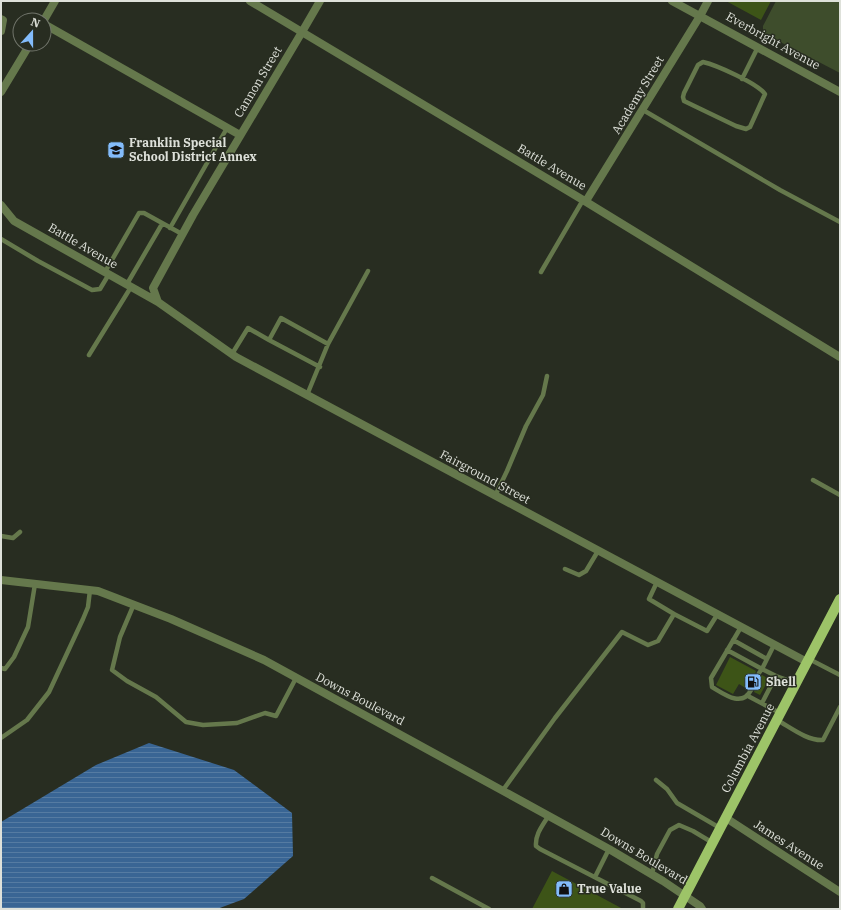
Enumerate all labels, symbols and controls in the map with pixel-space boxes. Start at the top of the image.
street label: Everbright Avenue [724,9,823,73]
north arrow [12,12,52,52]
text: N [29,15,42,31]
street label: Cannon Street [230,43,285,120]
street label: Academy Street [608,53,667,137]
place label: Franklin Special School District Annex [129,135,257,164]
school or university icon: Franklin Special School District Annex [106,140,126,160]
street label: Battle Avenue [515,140,589,193]
street label: Battle Avenue [46,220,121,272]
street label: Fairground Street [437,446,533,507]
street label: Downs Boulevard [313,669,407,728]
fuel station icon: Shell [743,672,763,692]
place label: Shell [766,674,796,689]
street label: Columbia Avenue [718,700,778,795]
street label: James Avenue [751,816,827,873]
street label: Downs Boulevard [598,824,690,887]
shop icon: True Value [554,879,574,899]
place label: True Value [577,881,642,896]

